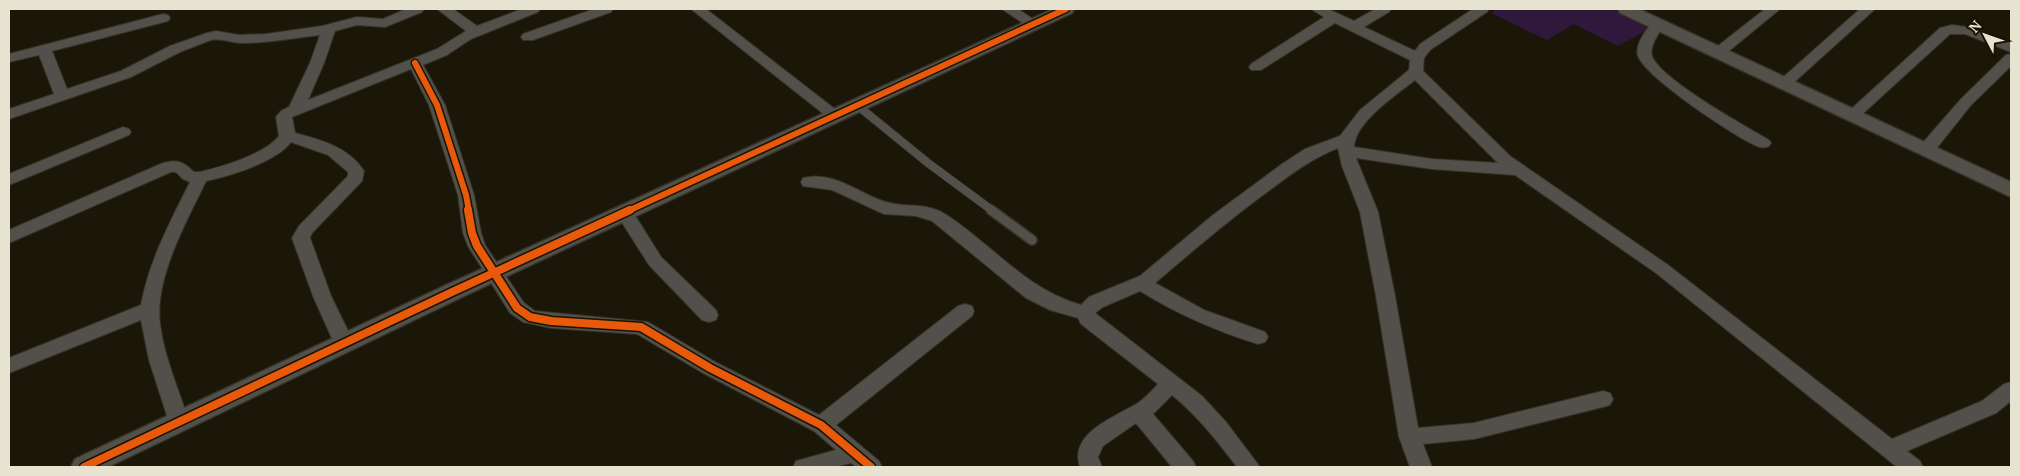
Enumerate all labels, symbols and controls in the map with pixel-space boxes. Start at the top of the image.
north arrow [1960,10,2010,60]
text: N [1964,16,1986,36]

